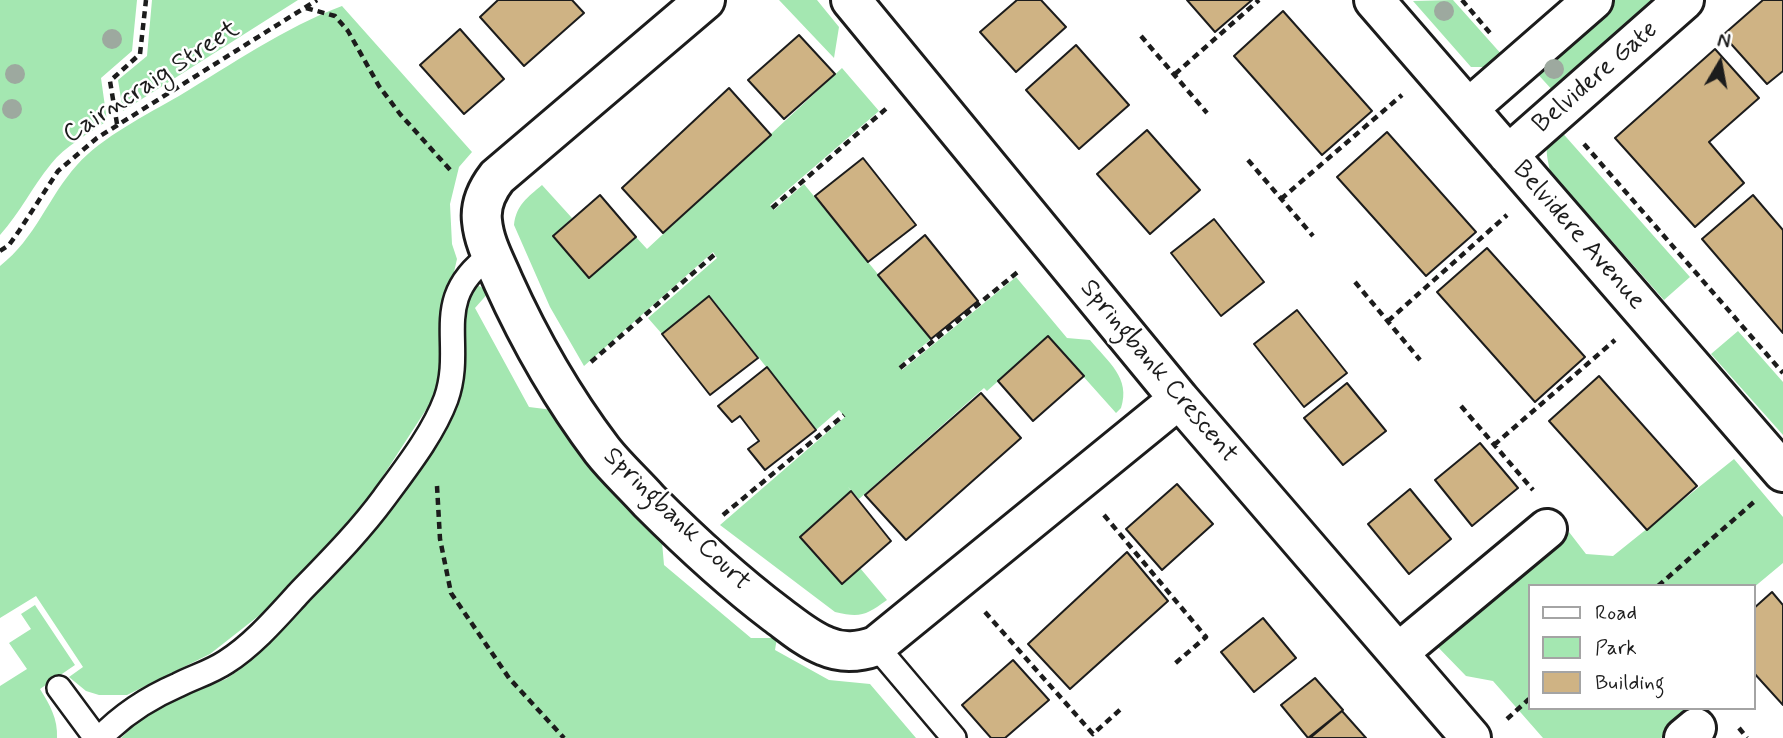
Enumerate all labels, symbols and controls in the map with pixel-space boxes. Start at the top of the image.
street label: Cairncraig Street [58,14,246,152]
street label: Belvidere Gate [1527,15,1665,141]
north arrow [1685,28,1755,98]
text: N [1715,28,1732,55]
street label: Belvidere Avenue [1505,155,1651,317]
street label: Springbank Crescent [1072,274,1244,470]
street label: Springbank Court [596,442,756,598]
legend [1528,584,1755,710]
text: Road [1595,599,1637,627]
text: Park [1595,634,1637,662]
text: Building [1595,669,1665,697]

